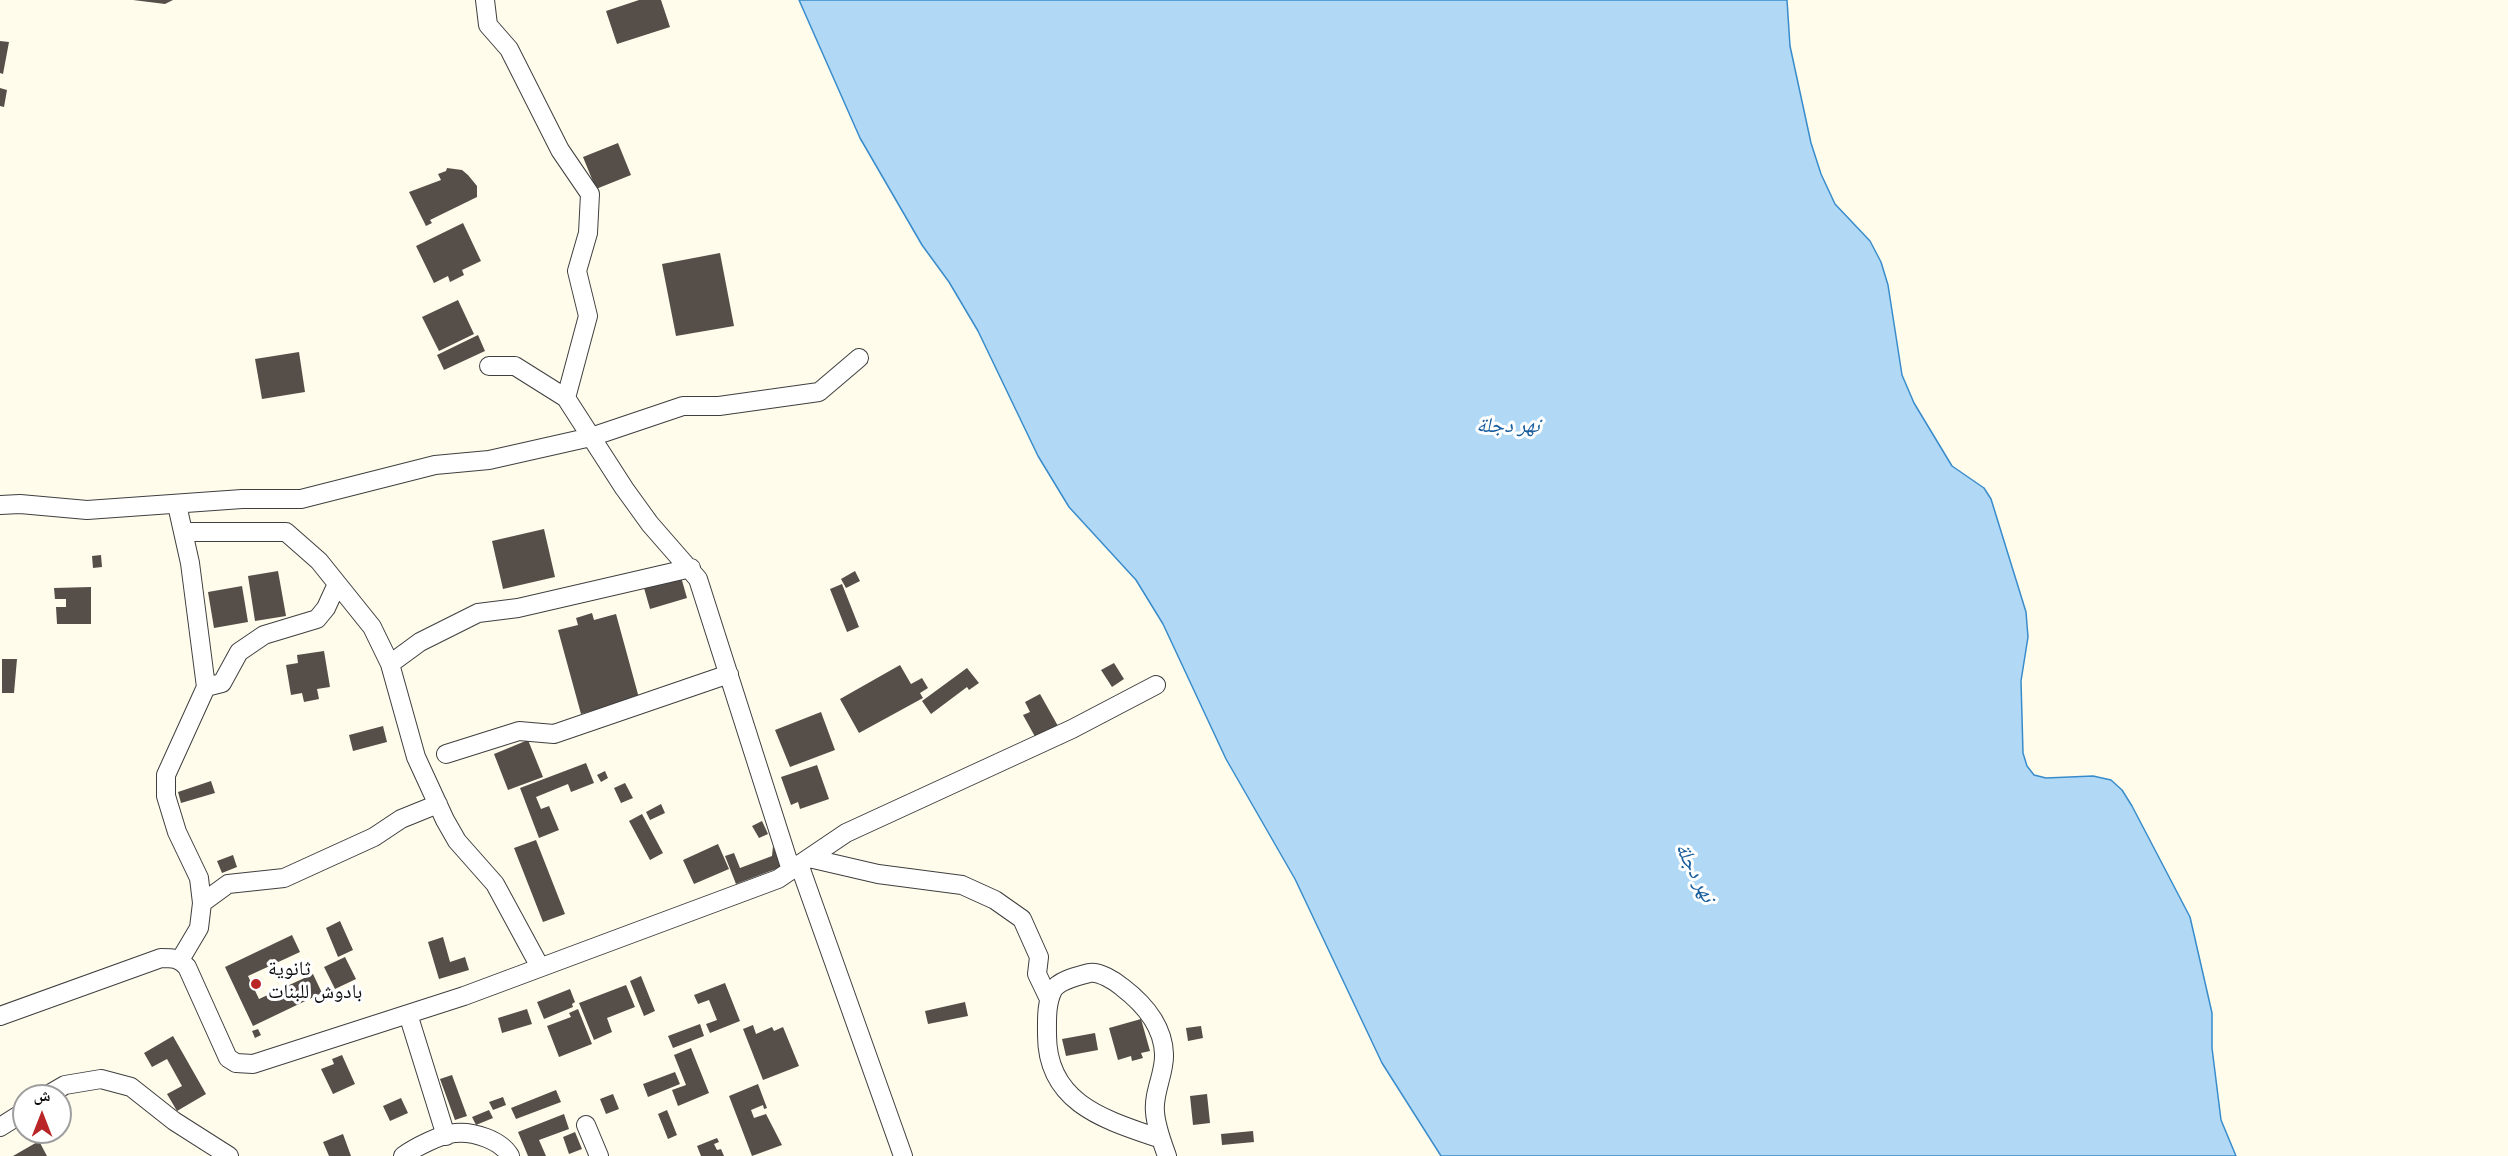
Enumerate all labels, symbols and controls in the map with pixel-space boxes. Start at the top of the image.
water label: نهر دجلة [1476,416,1540,442]
water label: نهر دجلة [1666,840,1718,908]
place label: ثانوية بادوش للبنات [268,960,362,1007]
marker: ثانوية بادوش للبنات [249,977,263,991]
north arrow [12,1084,72,1144]
text: ش [34,1084,50,1111]

